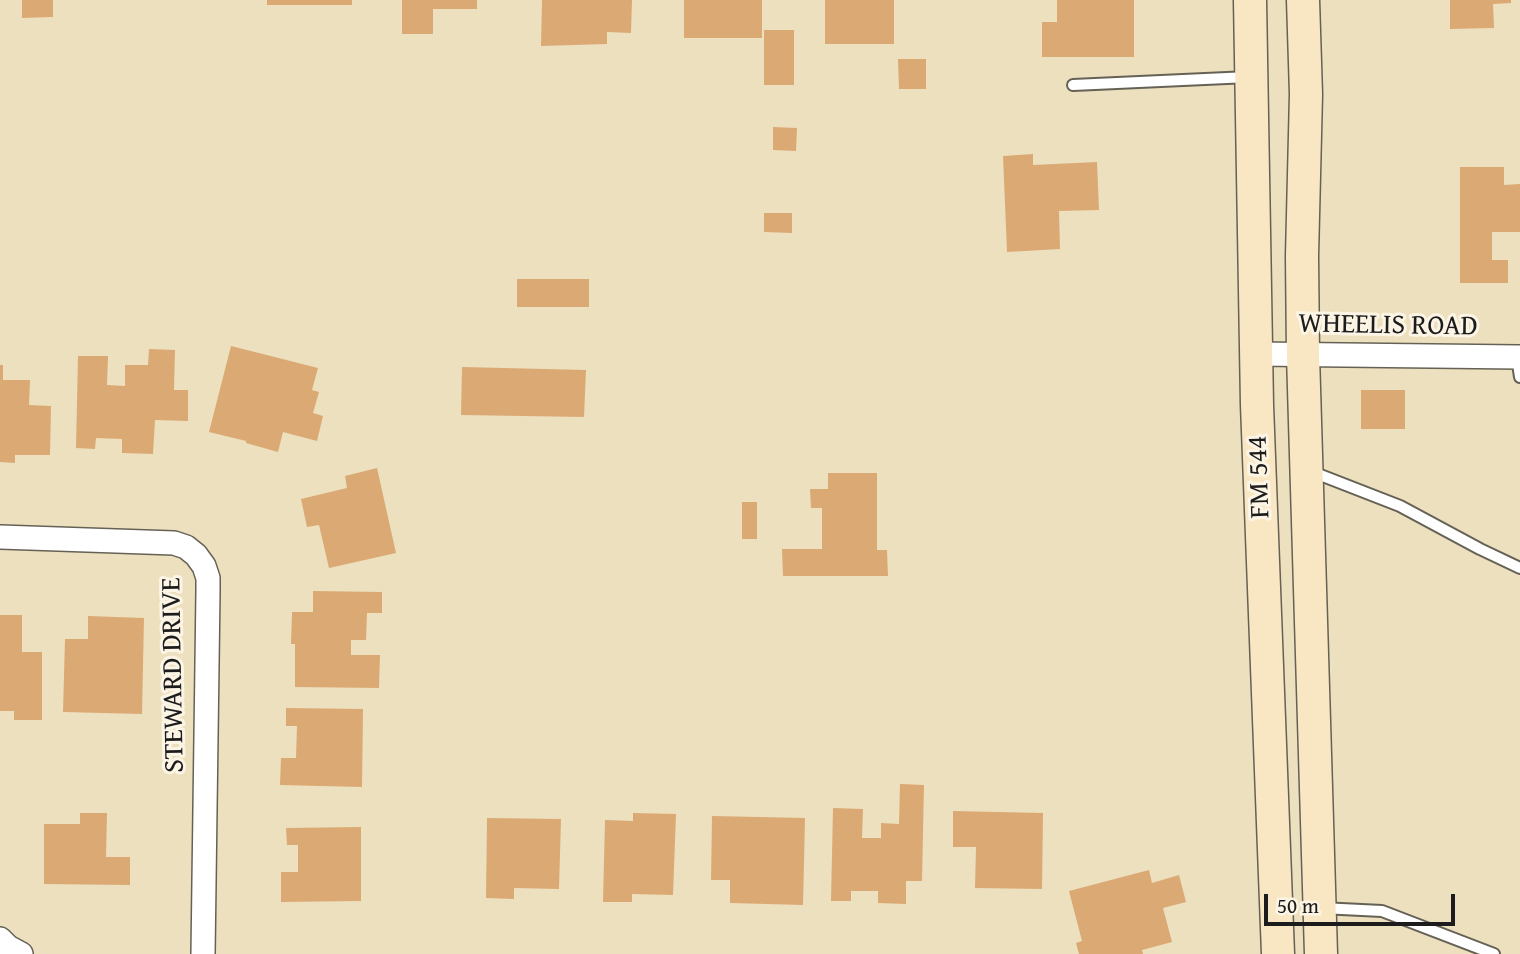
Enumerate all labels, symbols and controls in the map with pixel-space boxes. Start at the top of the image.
street label: WHEELIS ROAD [1298,308,1478,344]
street label: FM 544 [1242,435,1278,519]
street label: STEWARD DRIVE [155,577,193,773]
scale bar [1268,880,1459,924]
text: 50 m [1277,890,1319,921]

